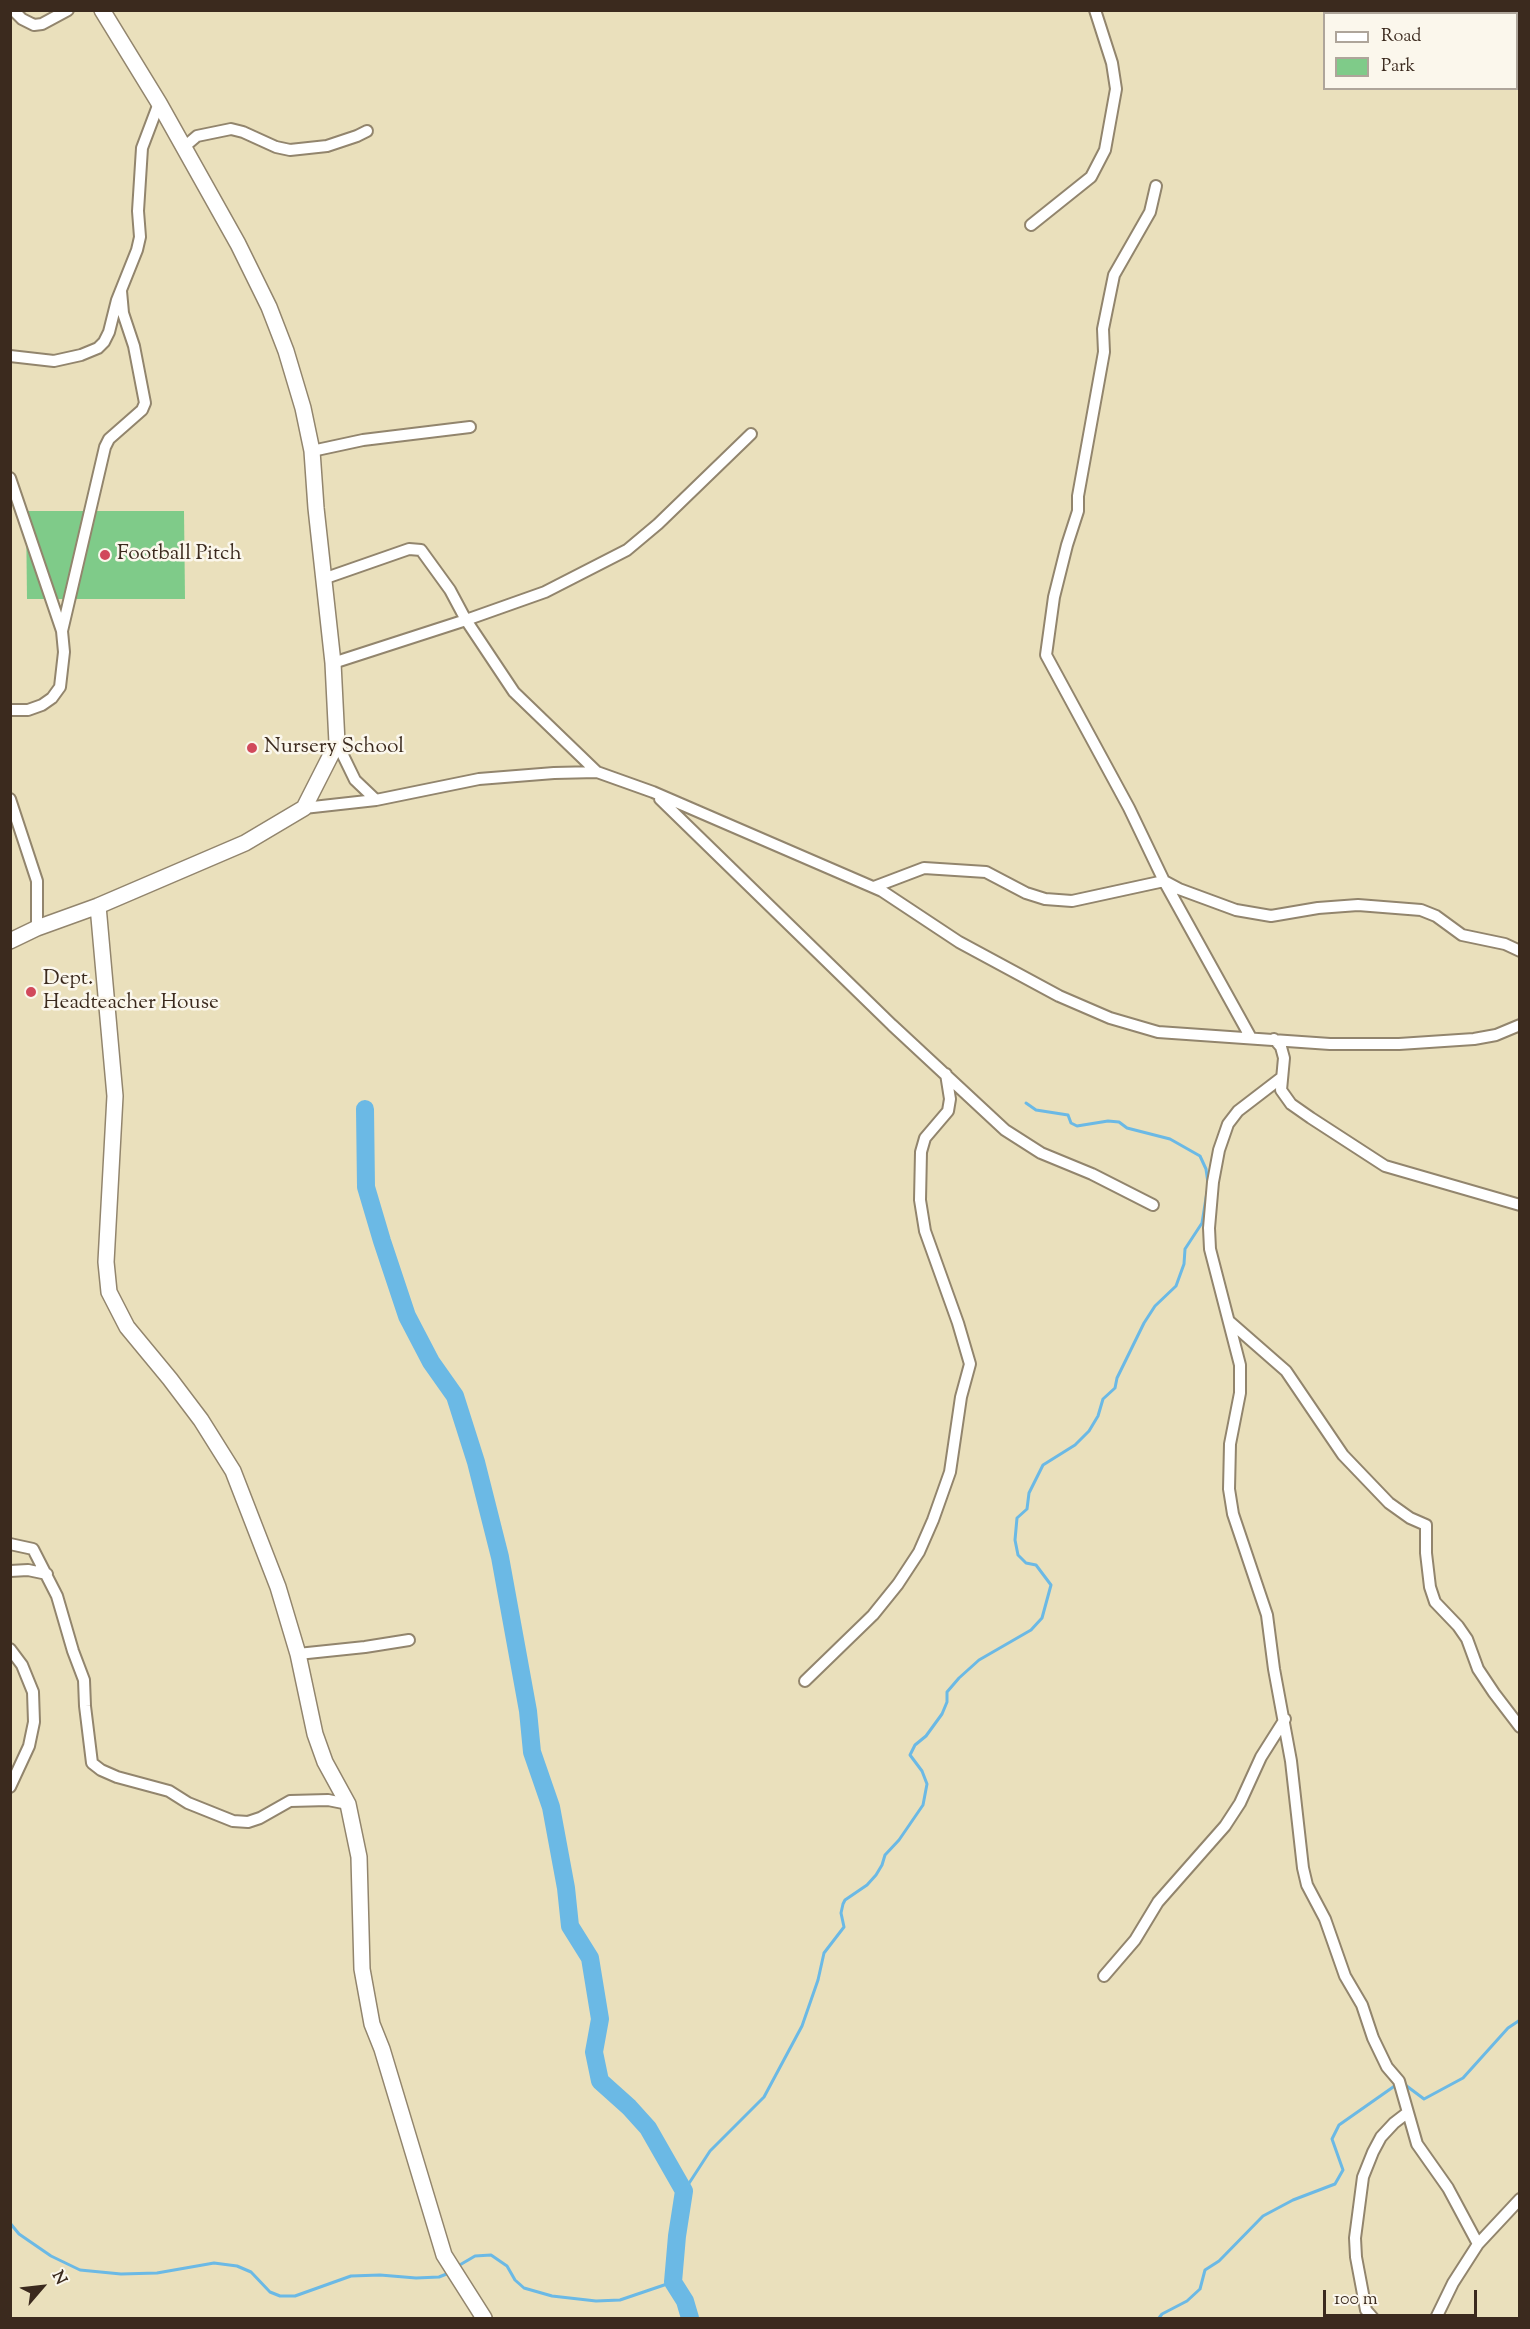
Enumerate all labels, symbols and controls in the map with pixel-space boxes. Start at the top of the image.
legend [1323,12,1518,90]
text: Road [1381,24,1421,50]
text: Park [1381,54,1415,80]
place label: Football Pitch [117,542,242,568]
marker: Football Pitch [98,548,112,562]
place label: Nursery School [264,735,404,761]
marker: Nursery School [245,741,259,755]
place label: Dept. Headteacher House [43,967,219,1017]
marker: Dept. Headteacher House [24,985,38,999]
north arrow [12,2257,72,2317]
text: N [45,2267,71,2289]
scale bar [1326,2278,1480,2316]
text: 100 m [1334,2287,1378,2313]

